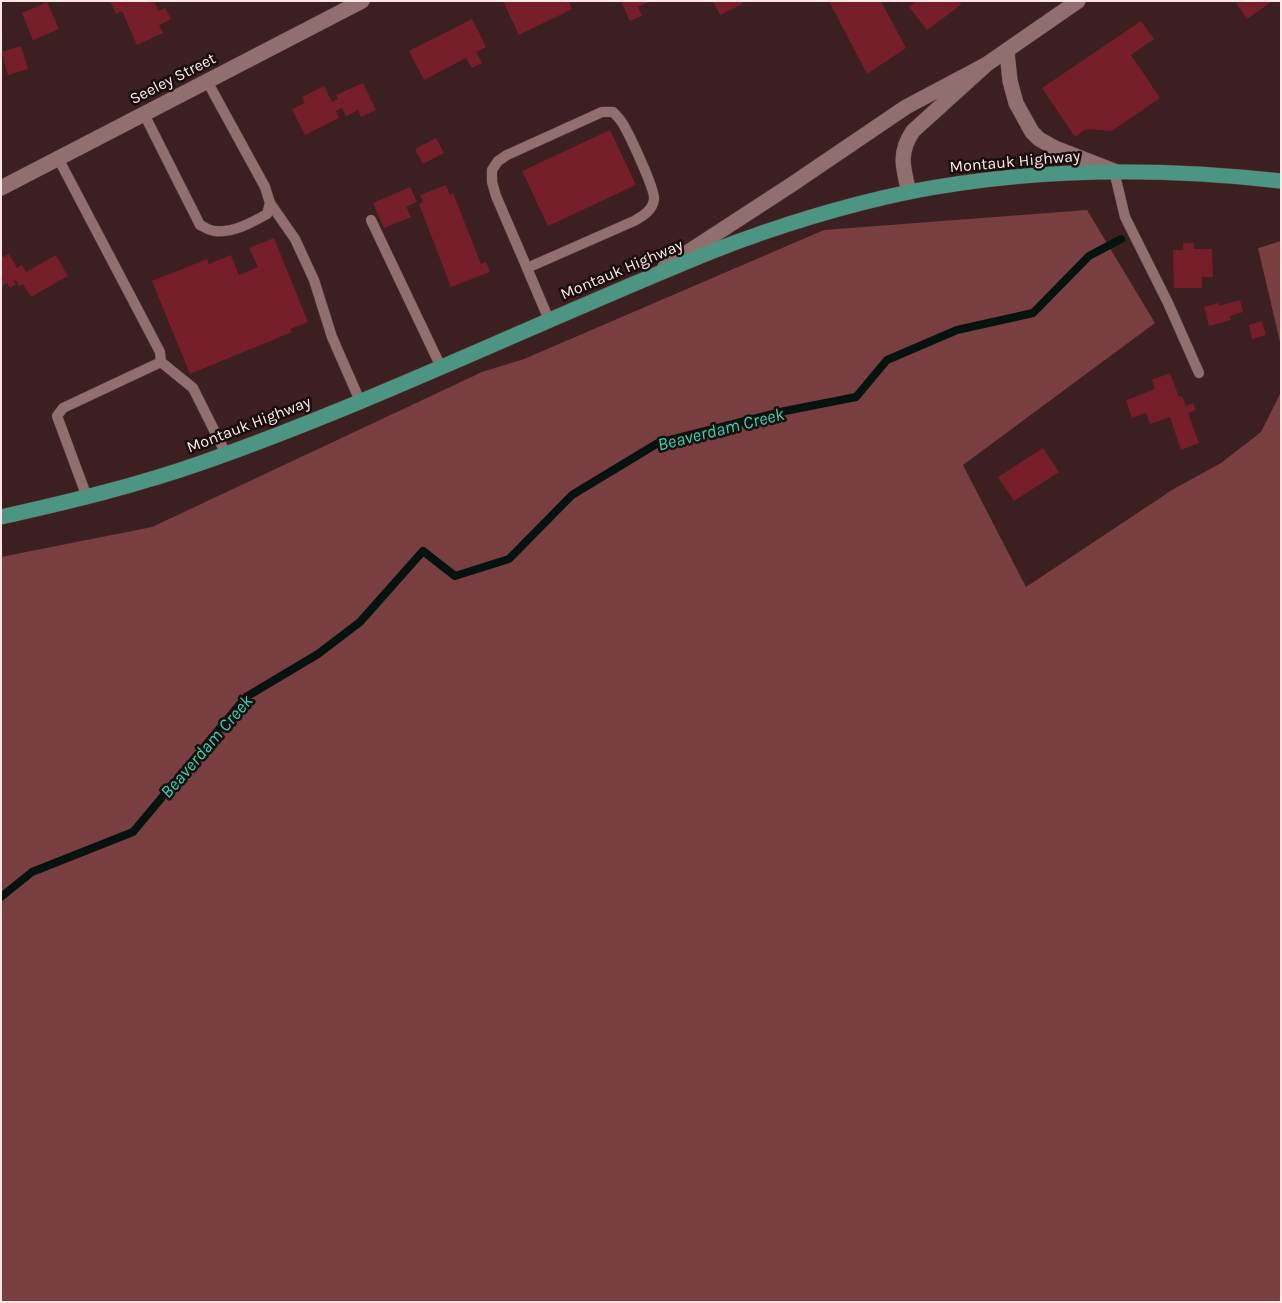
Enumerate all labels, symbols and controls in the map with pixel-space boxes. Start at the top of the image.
street label: Seeley Street [127,49,219,109]
street label: Montauk Highway [949,147,1081,177]
street label: Montauk Highway [558,236,686,304]
street label: Montauk Highway [184,393,314,457]
water label: Beaverdam Creek [655,404,787,456]
water label: Beaverdam Creek [156,691,258,803]

